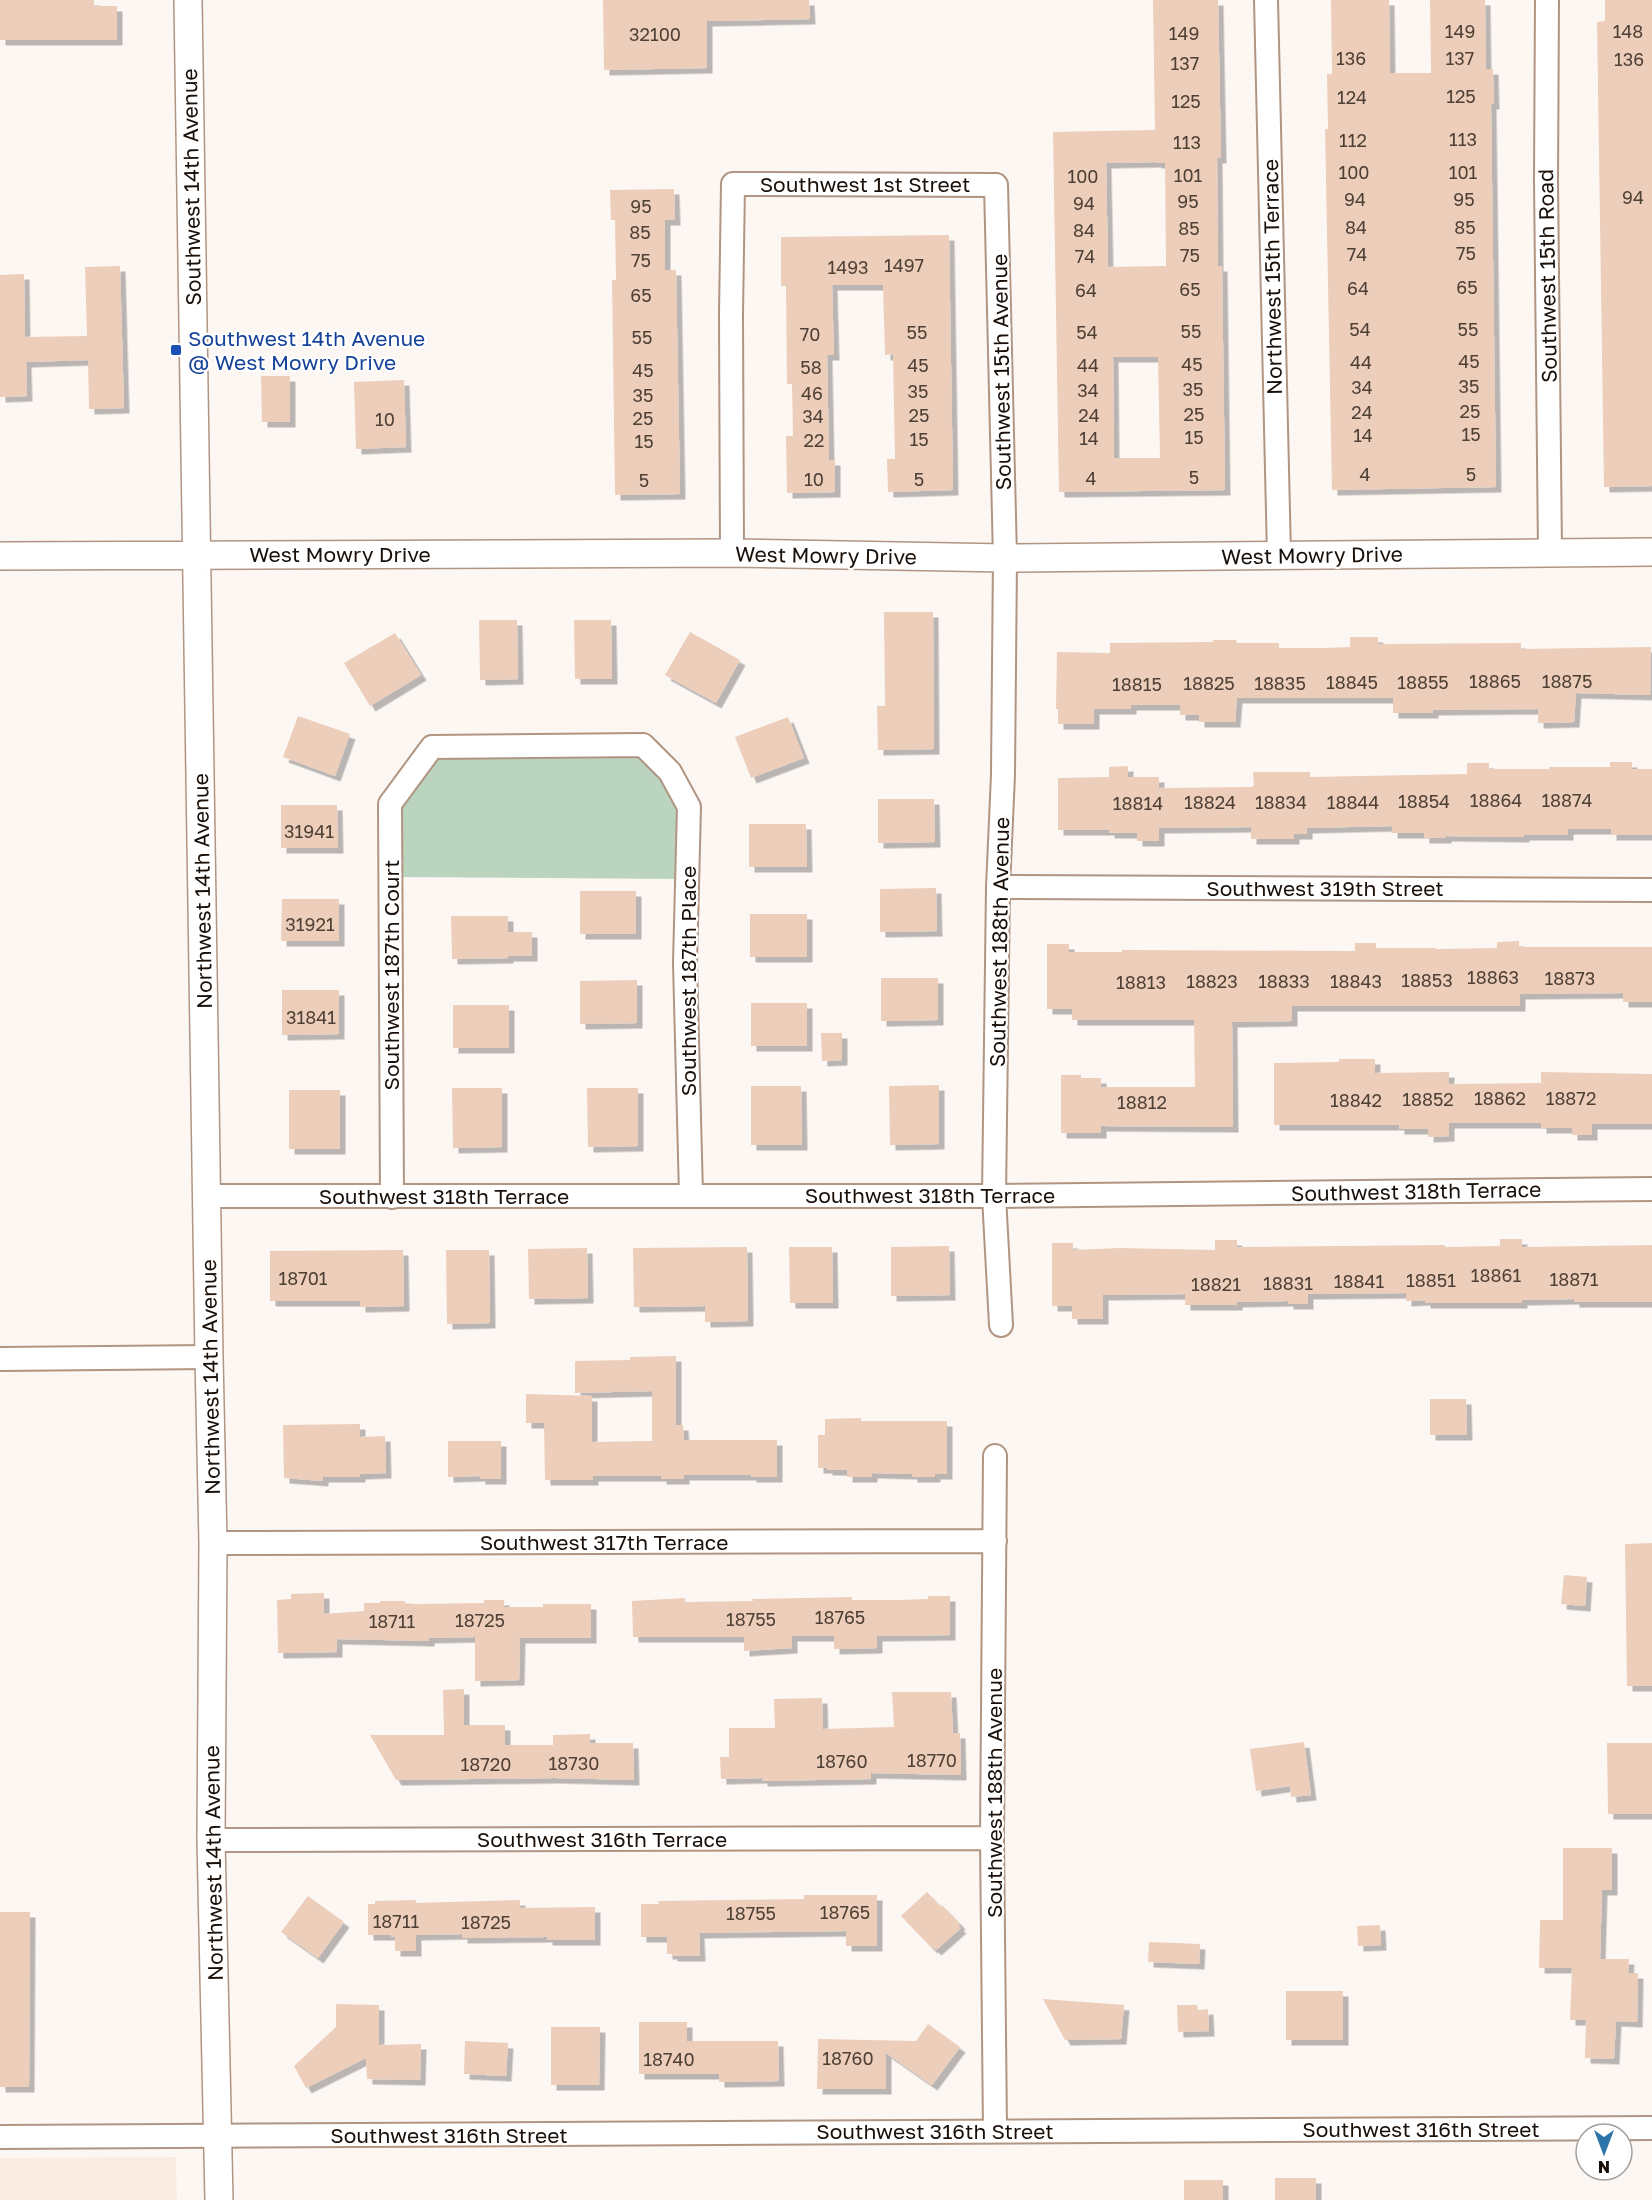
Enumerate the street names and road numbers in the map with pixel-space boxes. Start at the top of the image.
street label: Southwest 14th Avenue [176,68,206,306]
street label: Northwest 15th Terrace [1257,159,1287,395]
street label: Southwest 15th Road [1532,169,1562,383]
street label: Southwest 1st Street [760,171,970,197]
street label: Southwest 15th Avenue [986,253,1016,491]
street label: West Mowry Drive [735,540,917,570]
street label: West Mowry Drive [1221,540,1403,570]
street label: West Mowry Drive [249,541,431,567]
street label: Northwest 14th Avenue [187,773,217,1009]
street label: Southwest 188th Avenue [984,817,1014,1067]
street label: Southwest 187th Court [378,860,404,1090]
street label: Southwest 187th Place [675,866,701,1096]
street label: Southwest 319th Street [1206,875,1444,901]
street label: Southwest 318th Terrace [1291,1176,1541,1206]
street label: Southwest 318th Terrace [805,1182,1055,1208]
street label: Southwest 318th Terrace [319,1183,569,1209]
street label: Northwest 14th Avenue [195,1259,225,1495]
street label: Southwest 317th Terrace [480,1529,728,1555]
street label: Southwest 188th Avenue [981,1668,1007,1918]
street label: Northwest 14th Avenue [198,1745,228,1981]
street label: Southwest 316th Terrace [477,1826,727,1852]
street label: Southwest 316th Street [1302,2116,1540,2142]
street label: Southwest 316th Street [816,2118,1054,2144]
street label: Southwest 316th Street [330,2122,568,2148]

